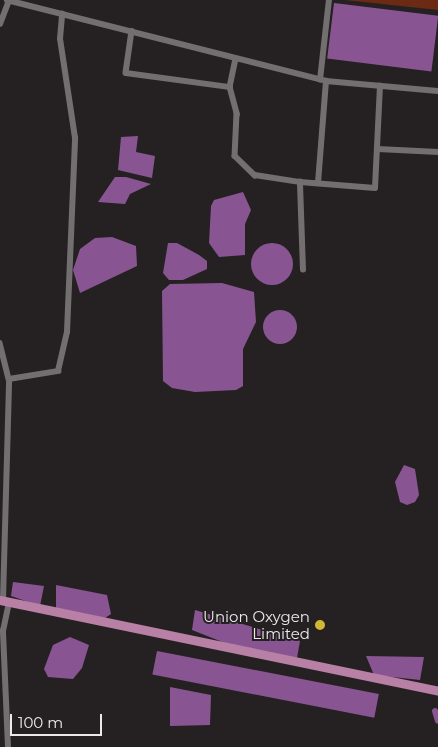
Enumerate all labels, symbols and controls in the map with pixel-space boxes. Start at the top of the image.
place label: Union Oxygen Limited [203,607,310,642]
marker: Union Oxygen Limited [314,619,326,631]
scale bar [12,704,105,736]
text: 100 m [18,713,63,732]

